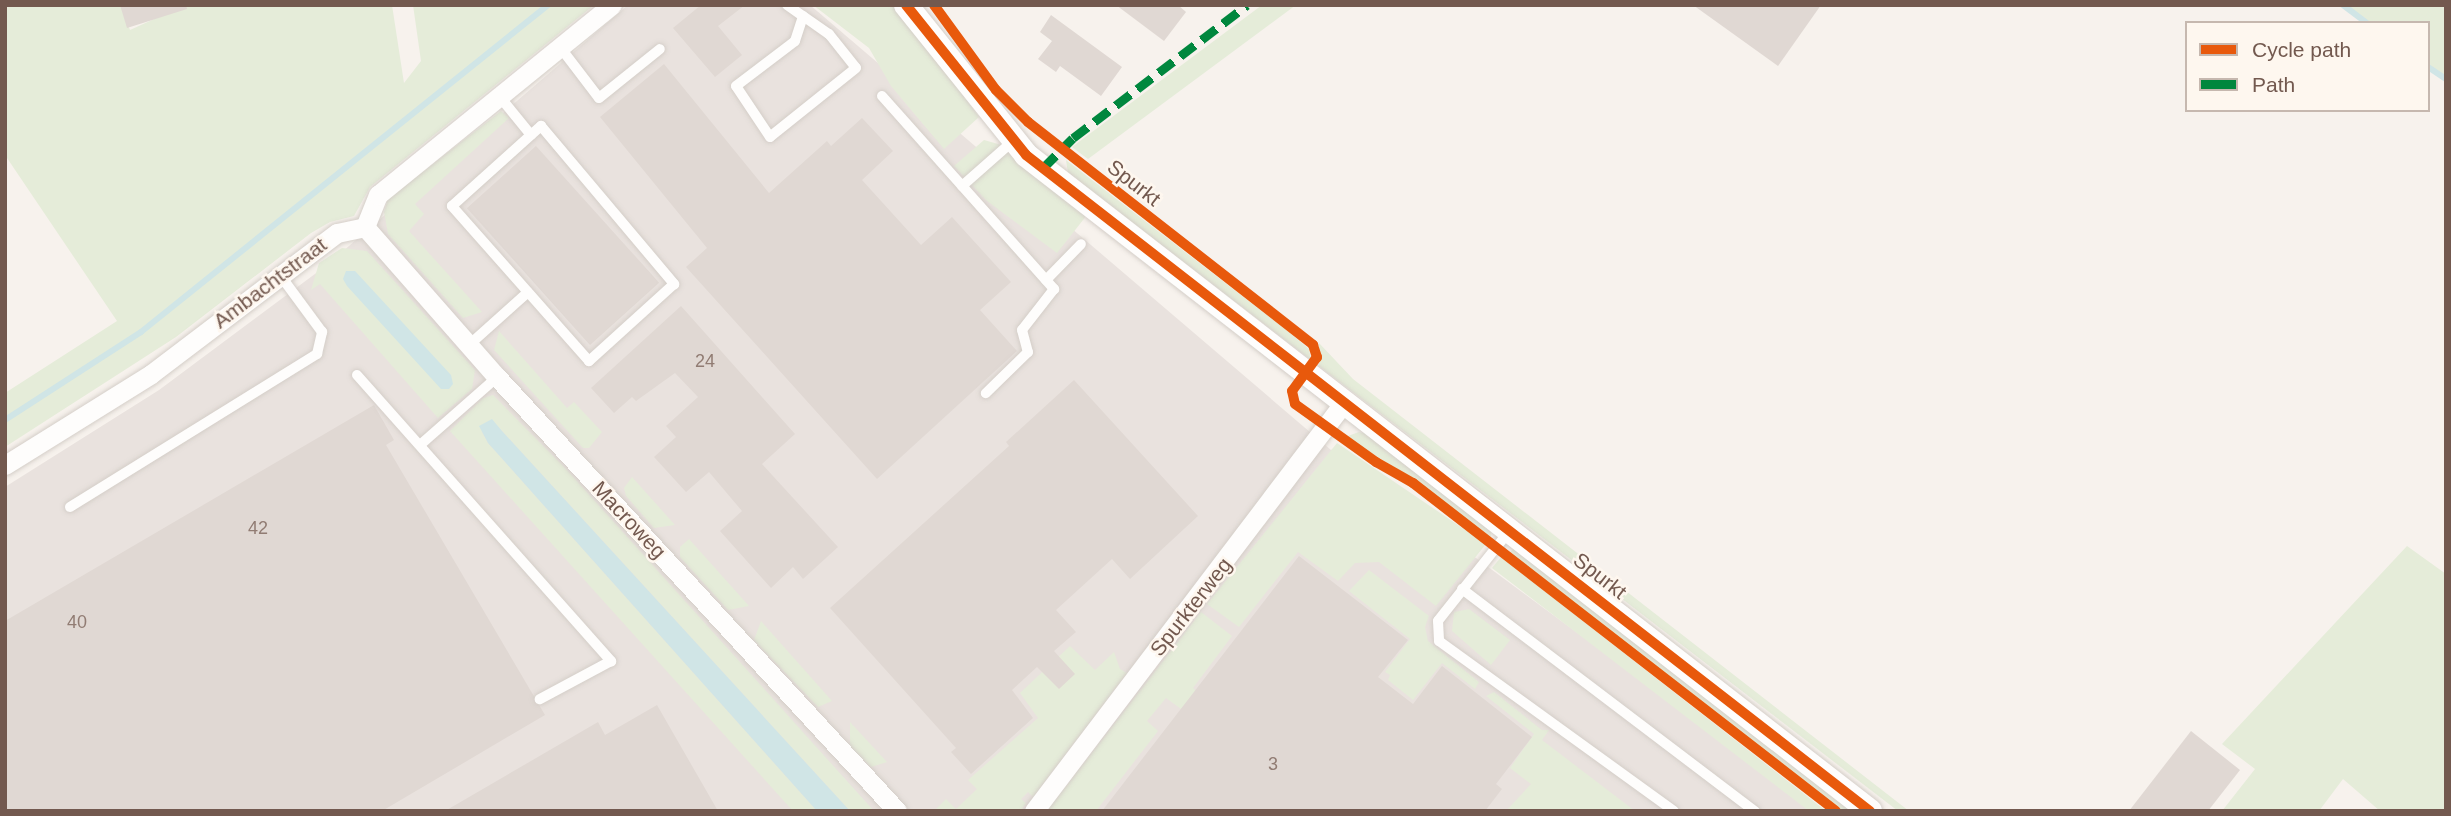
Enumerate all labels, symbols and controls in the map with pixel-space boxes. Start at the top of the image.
legend [2185,21,2430,112]
text: Cycle path [2252,38,2351,61]
text: Path [2252,73,2295,96]
street label: Spurkt [1102,154,1166,212]
street label: Ambachtstraat [208,232,332,334]
house number: 24 [695,350,715,372]
street label: Macroweg [587,476,671,564]
house number: 42 [248,517,268,539]
street label: Spurkt [1568,547,1632,605]
street label: Spurkterweg [1145,553,1237,661]
house number: 40 [67,611,87,633]
house number: 3 [1268,753,1278,775]

